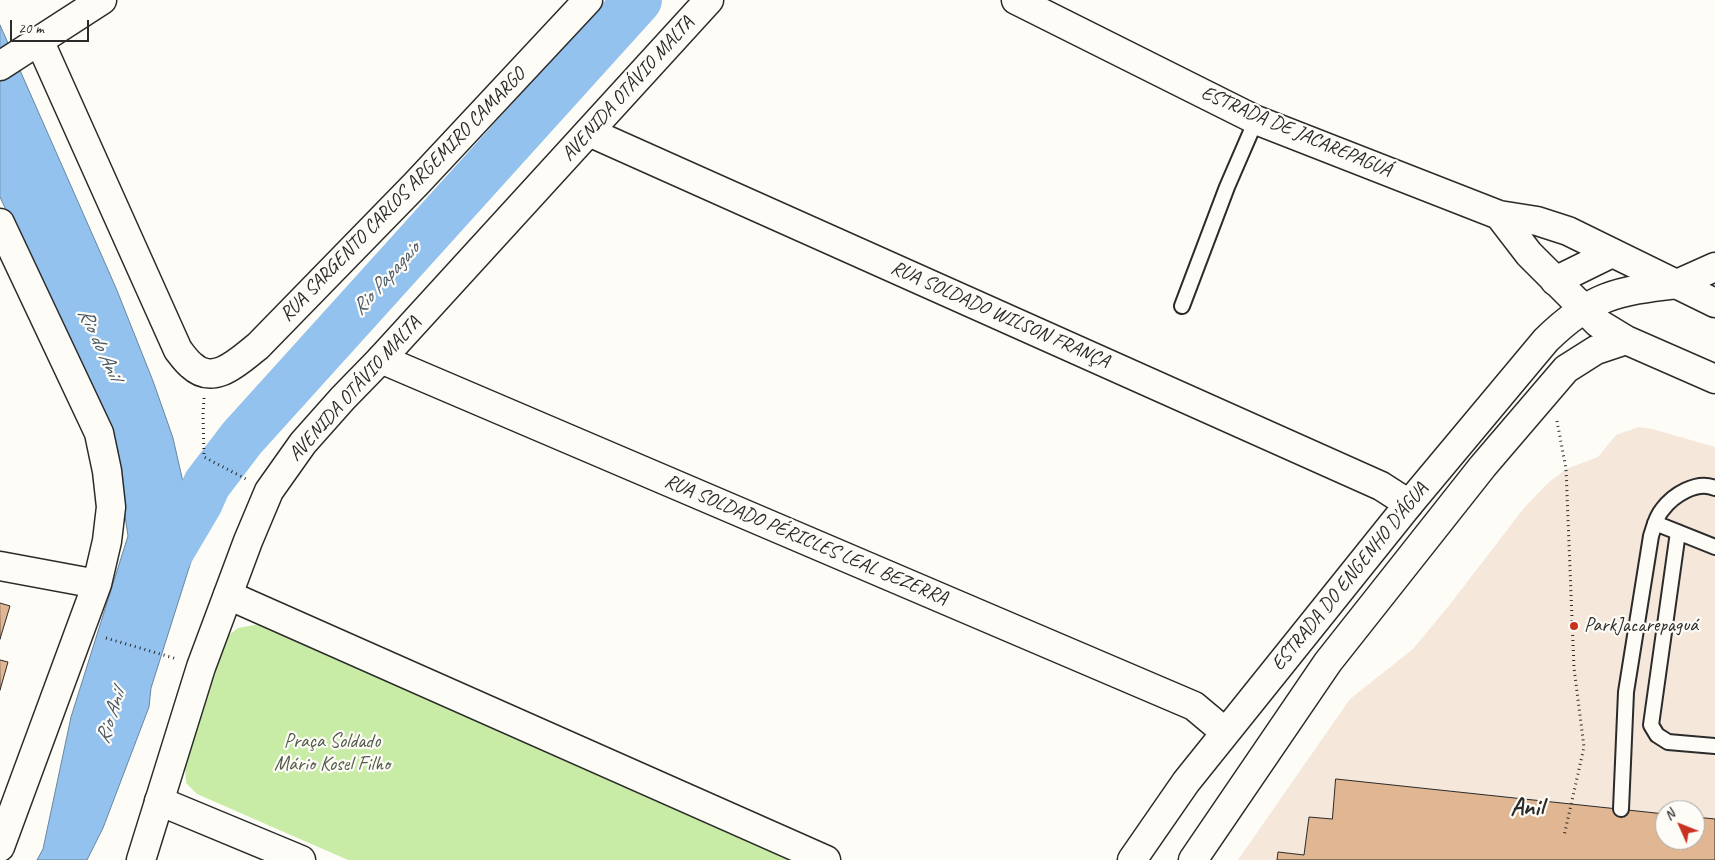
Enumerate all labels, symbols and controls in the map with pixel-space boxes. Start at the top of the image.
scale bar [12,10,91,42]
street label: AVENIDA OTÁVIO MALTA [557,12,699,166]
text: 20 m [18,19,44,38]
street label: RUA SARGENTO CARLOS ARGEMIRO CAMARGO [275,63,531,327]
street label: ESTRADA DE JACAREPAGUÁ [1197,81,1395,183]
water label: Rio Papagaio [347,237,425,321]
street label: RUA SOLDADO WILSON FRANÇA [887,256,1113,374]
water label: Rio do Anil [72,304,126,384]
street label: AVENIDA OTÁVIO MALTA [284,312,426,466]
street label: RUA SOLDADO PÉRICLES LEAL BEZERRA [661,469,951,611]
street label: ESTRADA DO ENGENHO D'ÁGUA [1267,478,1433,676]
place label: ParkJacarepaguá [1584,614,1698,638]
marker: ParkJacarepaguá [1568,620,1580,632]
water label: Rio Anil [91,687,131,747]
park label: Praça Soldado Mário Kosel Filho [274,730,390,777]
district label: Anil [1510,793,1544,823]
north arrow [1655,800,1705,850]
text: N [1660,806,1679,824]

